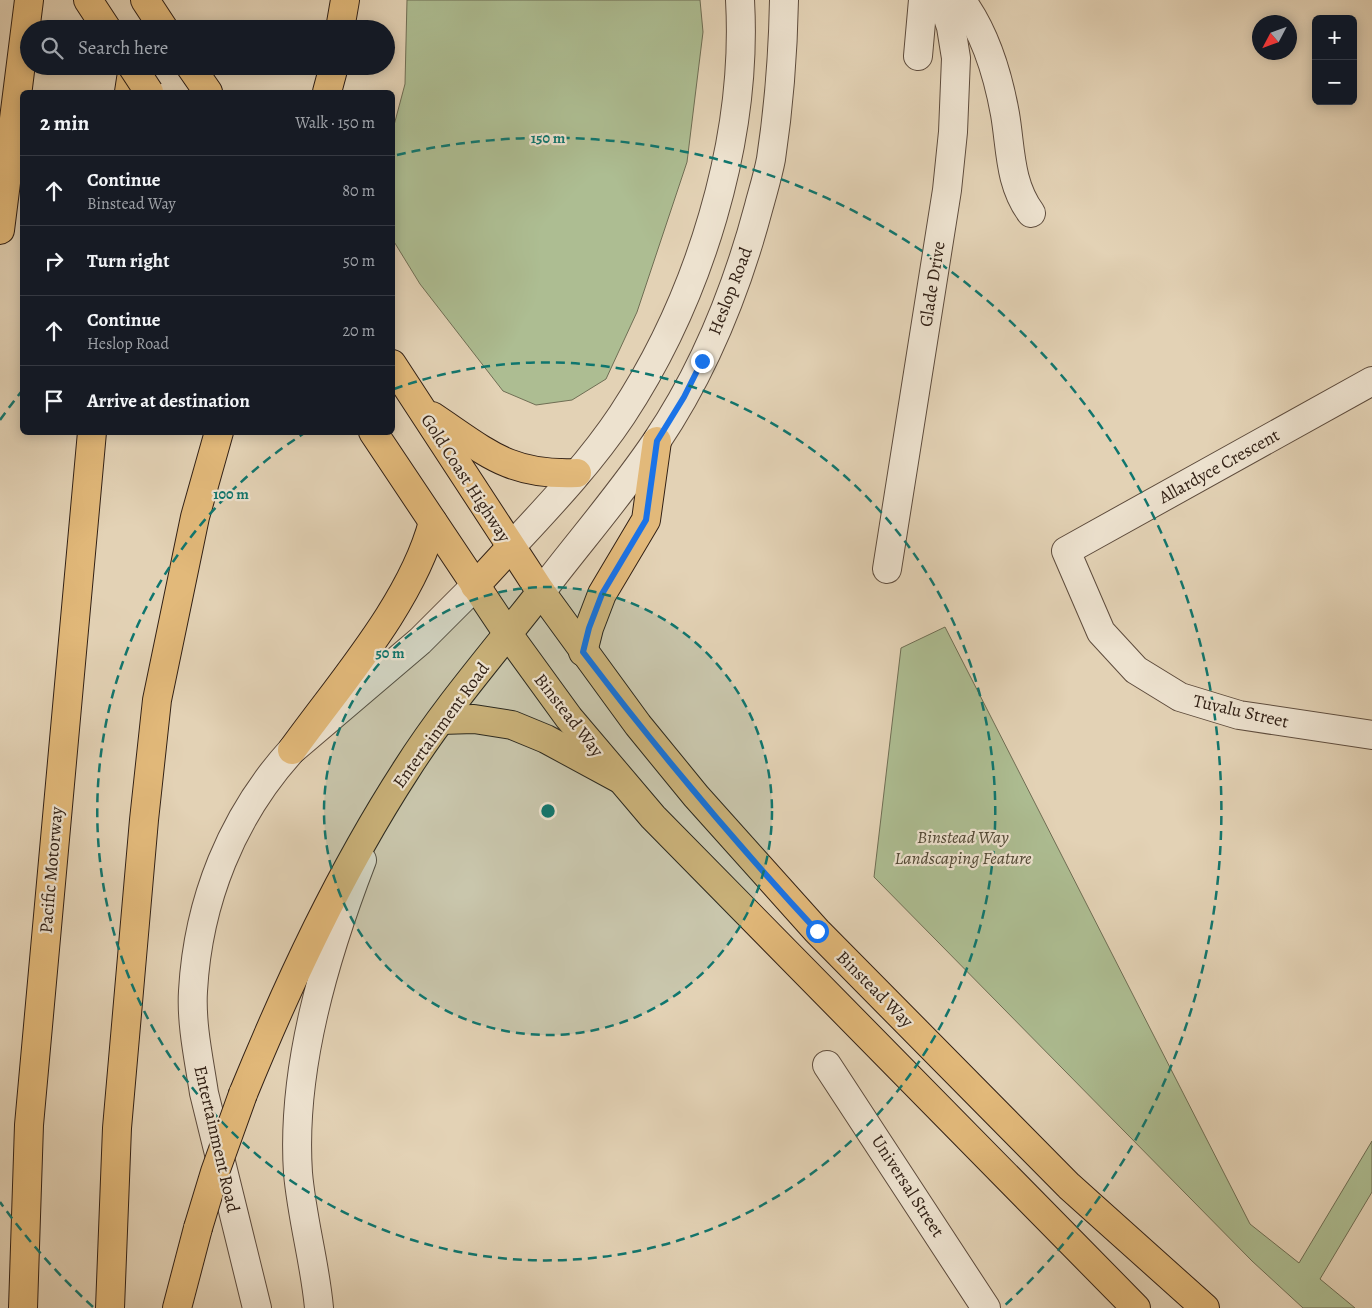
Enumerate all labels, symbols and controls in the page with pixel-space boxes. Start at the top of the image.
north arrow [1252,15,1297,60]
map controls [1312,15,1357,105]
button: + [1312,15,1357,60]
search box [20,20,395,75]
icon: search [38,34,66,62]
text: Search here [78,35,168,61]
button: − [1312,60,1357,105]
text: 2 min [40,109,89,137]
text: Walk · 150 m [295,112,375,134]
text: 150 m [531,128,566,148]
text: Continue [87,167,161,193]
icon: ahead [40,177,68,205]
text: 80 m [342,180,375,202]
text: Binstead Way [87,193,176,215]
street label: Glade Drive [913,239,951,329]
street label: Heslop Road [702,243,758,338]
icon: right [40,247,68,275]
text: Turn right [87,248,169,274]
text: 50 m [343,250,375,272]
text: Continue [87,307,161,333]
icon: ahead [40,317,68,345]
text: 20 m [342,320,375,342]
text: Heslop Road [87,333,169,355]
route end [691,350,714,373]
icon: arrive [40,387,68,415]
text: Arrive at destination [87,388,250,414]
street label: Gold Coast Highway [416,409,517,548]
street label: Allardyce Crescent [1153,423,1284,510]
text: 100 m [213,484,249,504]
text: 50 m [375,643,405,663]
street label: Entertainment Road [387,657,495,793]
street label: Binstead Way [529,668,610,762]
street label: Tuvalu Street [1191,688,1291,734]
centre of rings [539,802,557,820]
street label: Pacific Motorway [34,805,69,934]
park label: Binstead Way Landscaping Feature [895,825,1032,870]
route start [806,920,829,943]
street label: Binstead Way [831,945,919,1033]
street label: Entertainment Road [188,1063,246,1215]
street label: Universal Street [866,1130,950,1242]

